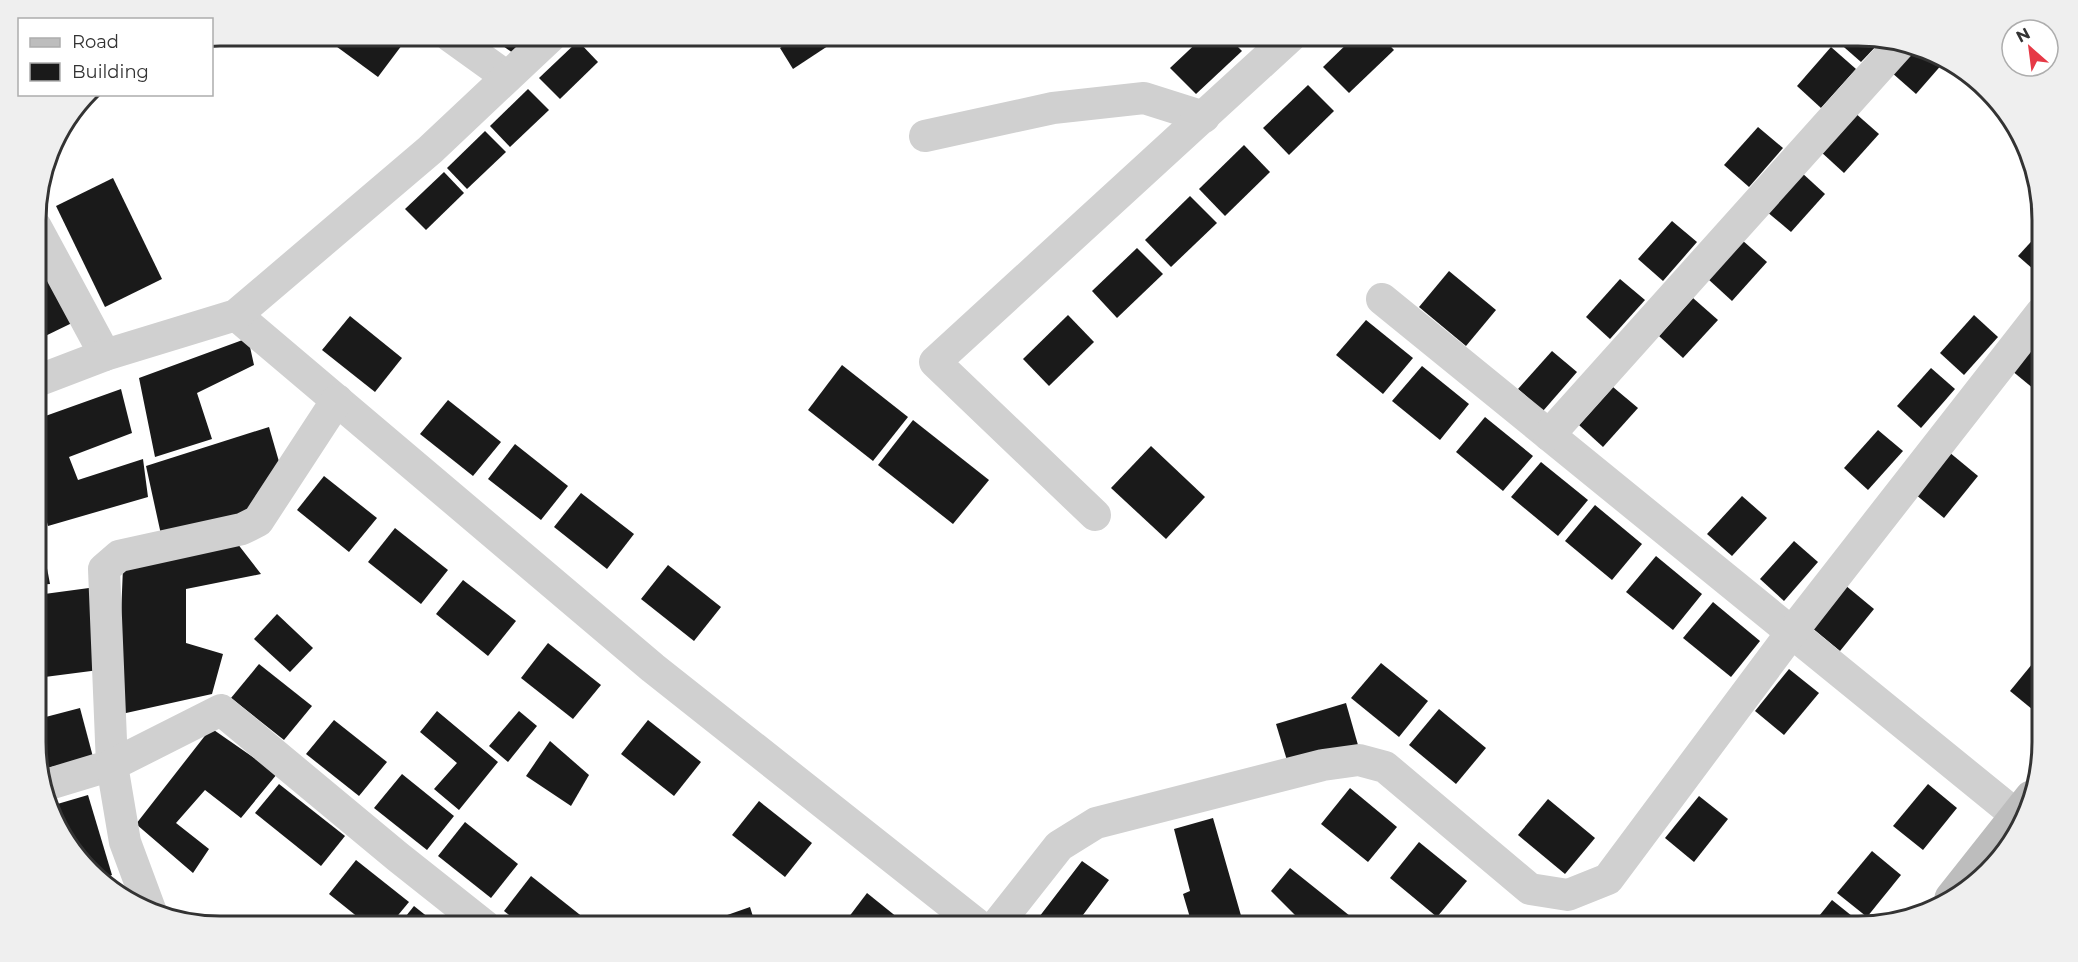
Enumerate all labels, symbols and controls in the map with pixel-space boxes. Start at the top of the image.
legend [18,18,213,96]
north arrow [2000,18,2060,78]
text: N [2013,24,2033,47]
text: Road [72,31,119,53]
text: Building [72,61,149,83]

